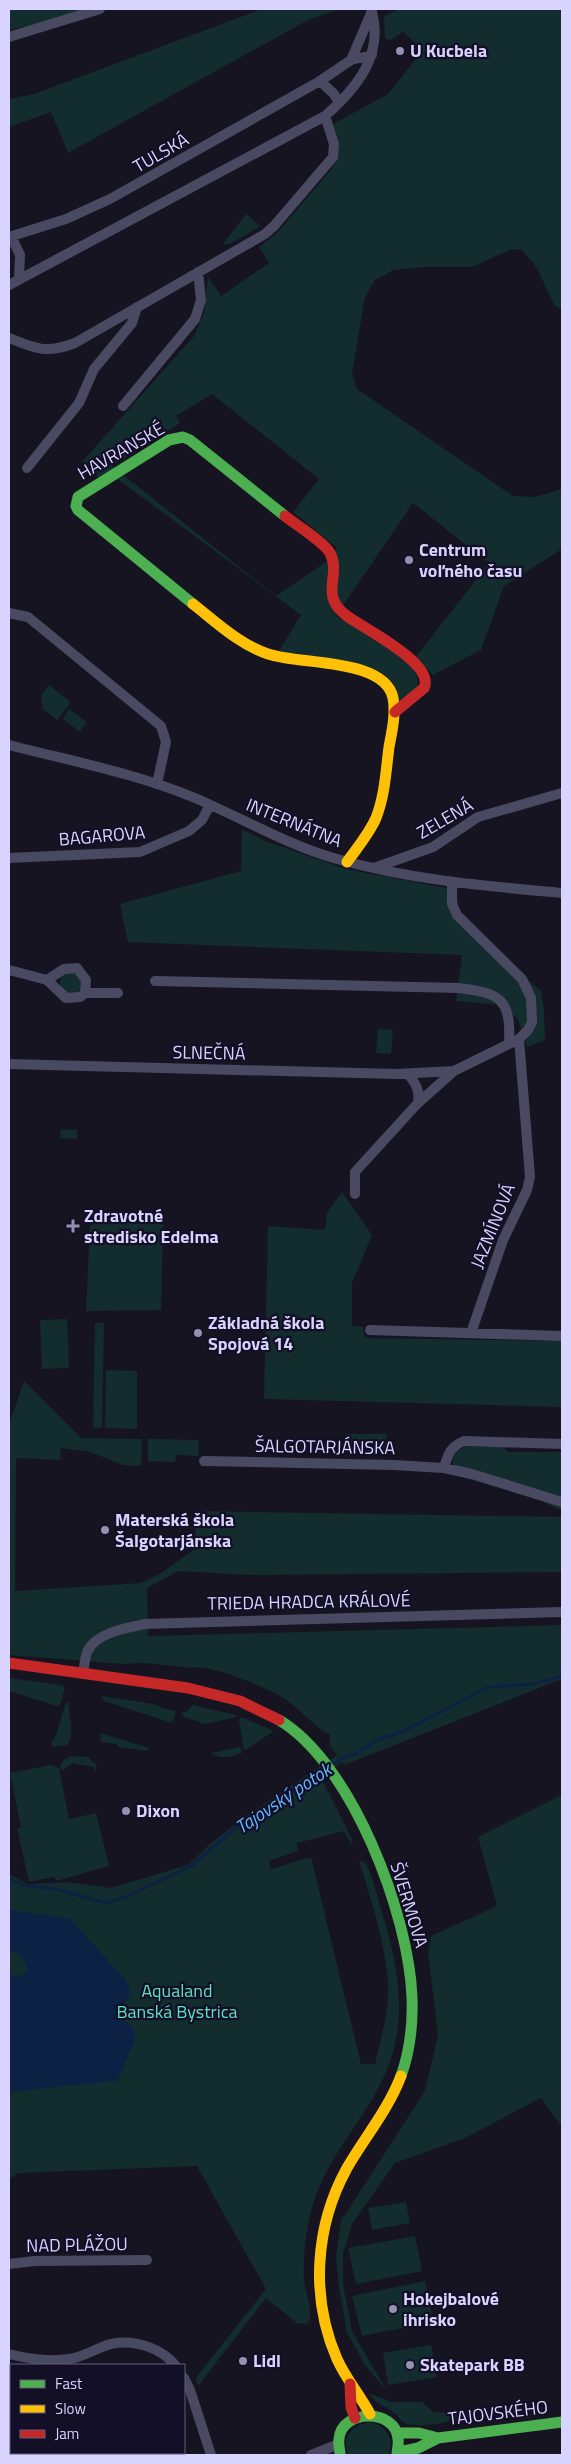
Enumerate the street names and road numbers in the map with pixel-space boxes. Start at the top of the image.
street label: TULSKÁ [128,126,194,179]
street label: HAVRANSKÉ [72,415,169,486]
street label: INTERNÁTNA [242,791,347,854]
street label: ZELENÁ [412,791,478,846]
street label: BAGAROVA [58,818,147,853]
street label: SLNEČNÁ [172,1038,246,1067]
street label: JAZMÍNOVÁ [463,1179,522,1272]
street label: ŠALGOTARJÁNSKA [255,1432,396,1461]
street label: TRIEDA HRADCA KRÁLOVÉ [207,1586,411,1617]
street label: ŠVERMOVA [384,1859,435,1951]
street label: NAD PLÁŽOU [26,2230,128,2259]
street label: TAJOVSKÉHO [446,2393,549,2432]

